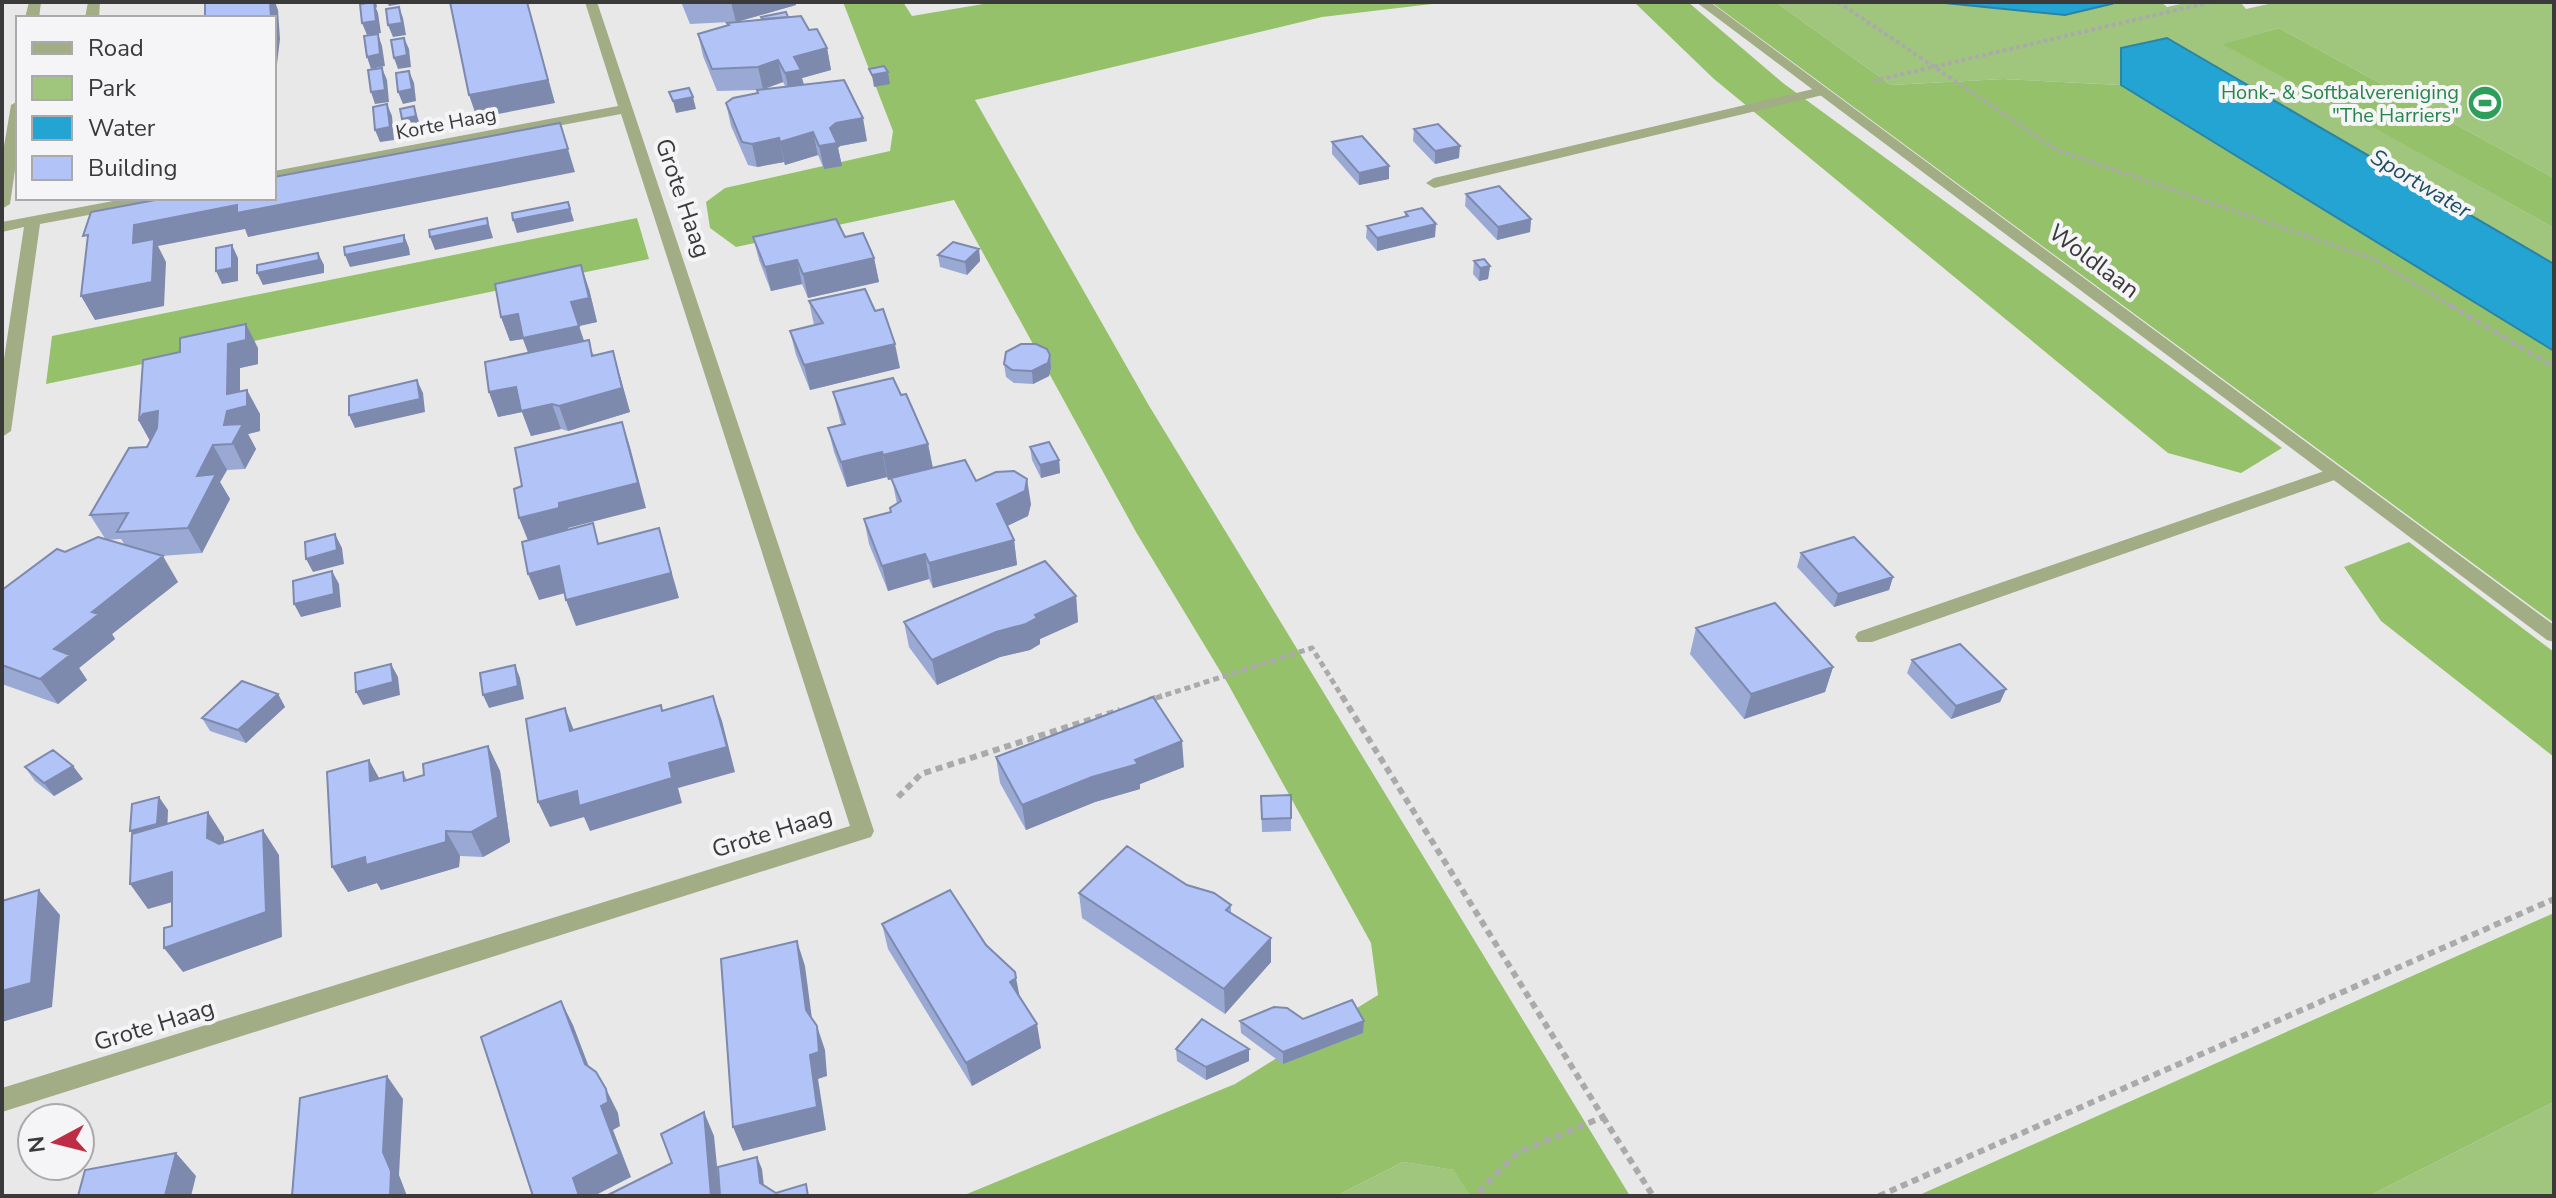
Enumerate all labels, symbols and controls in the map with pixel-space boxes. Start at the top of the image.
legend [16,16,276,200]
text: Road [88,32,144,64]
text: Park [88,72,137,104]
place label: Honk- & Softbalvereniging "The Harriers" [2221,79,2459,129]
sports icon: Honk- & Softbalvereniging "The Harriers" [2466,84,2504,122]
street label: Korte Haag [394,101,499,146]
text: Water [88,112,156,144]
street label: Grote Haag [648,134,718,262]
water label: Sportwater [2365,142,2477,226]
text: Building [88,152,178,184]
street label: Woldlaan [2042,216,2146,306]
street label: Grote Haag [708,799,836,865]
street label: Grote Haag [90,992,218,1058]
north arrow [16,1102,96,1182]
text: N [21,1134,53,1154]

